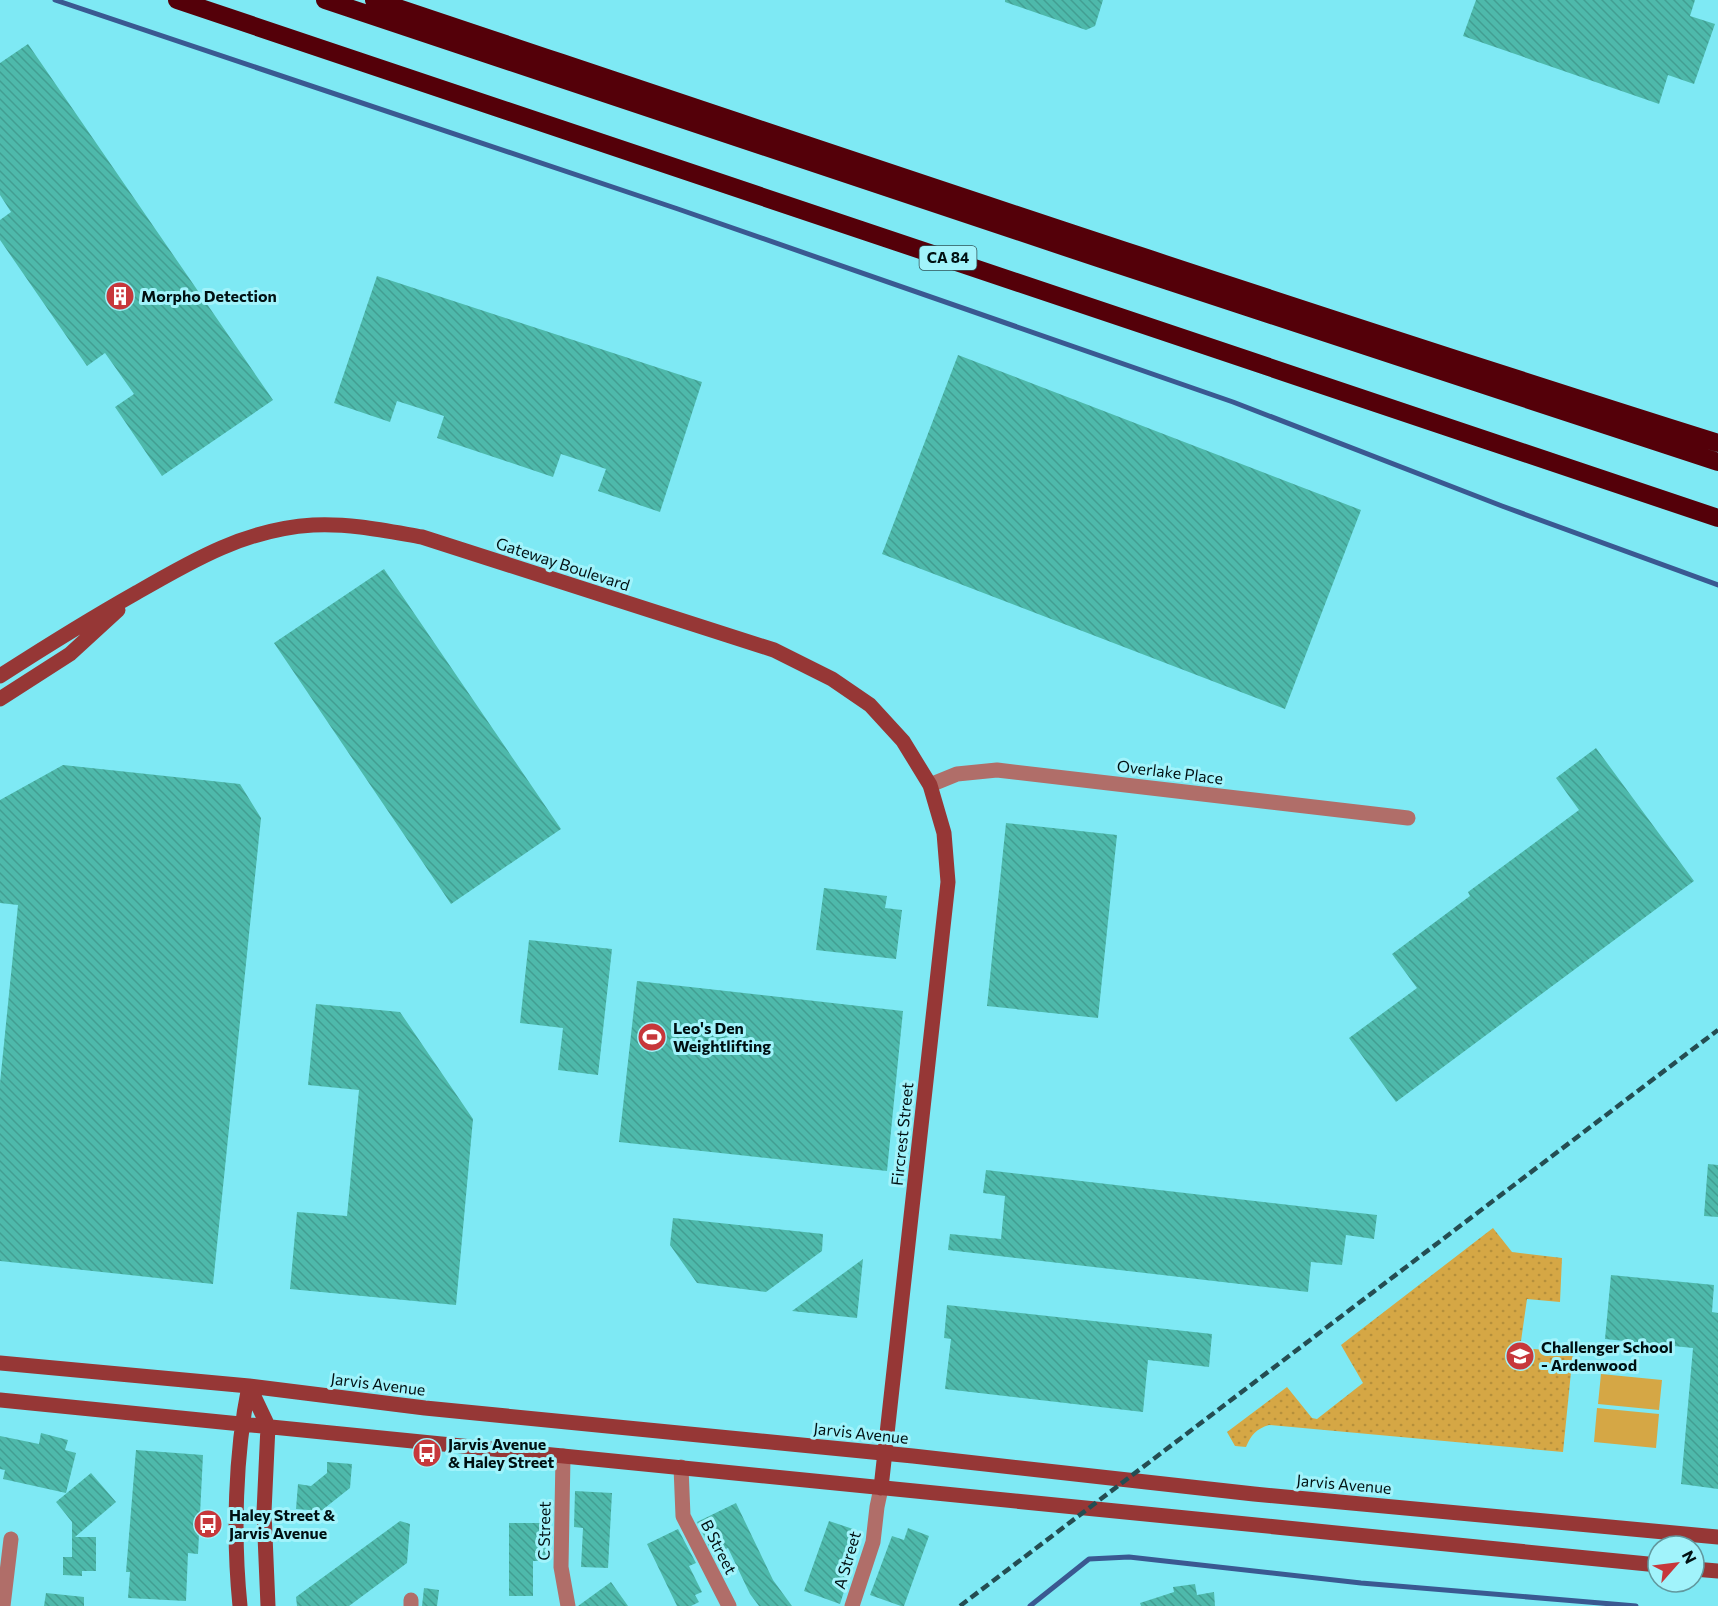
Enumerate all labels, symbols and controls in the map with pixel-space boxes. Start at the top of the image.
road number: CA 84 [920,246,976,270]
building icon: Morpho Detection [104,280,136,312]
place label: Morpho Detection [141,286,277,305]
street label: Gateway Boulevard [494,533,633,594]
street label: Overlake Place [1116,756,1224,787]
place label: Leo's Den Weightlifting [673,1018,771,1055]
sports icon: Leo's Den Weightlifting [636,1021,668,1053]
street label: Fircrest Street [887,1081,916,1187]
place label: Challenger School - Ardenwood [1541,1337,1673,1374]
school or university icon: Challenger School - Ardenwood [1504,1340,1536,1372]
street label: Jarvis Avenue [330,1368,427,1399]
street label: Jarvis Avenue [813,1418,909,1447]
place label: Jarvis Avenue & Haley Street [448,1434,554,1471]
bus stop icon: Jarvis Avenue & Haley Street [411,1437,443,1469]
street label: Jarvis Avenue [1296,1470,1392,1497]
street label: C Street [533,1501,554,1561]
place label: Haley Street & Jarvis Avenue [229,1505,336,1542]
bus stop icon: Haley Street & Jarvis Avenue [192,1508,224,1540]
street label: B Street [698,1516,741,1578]
street label: A Street [829,1528,864,1591]
north arrow [1646,1534,1706,1594]
text: N [1678,1547,1701,1566]

